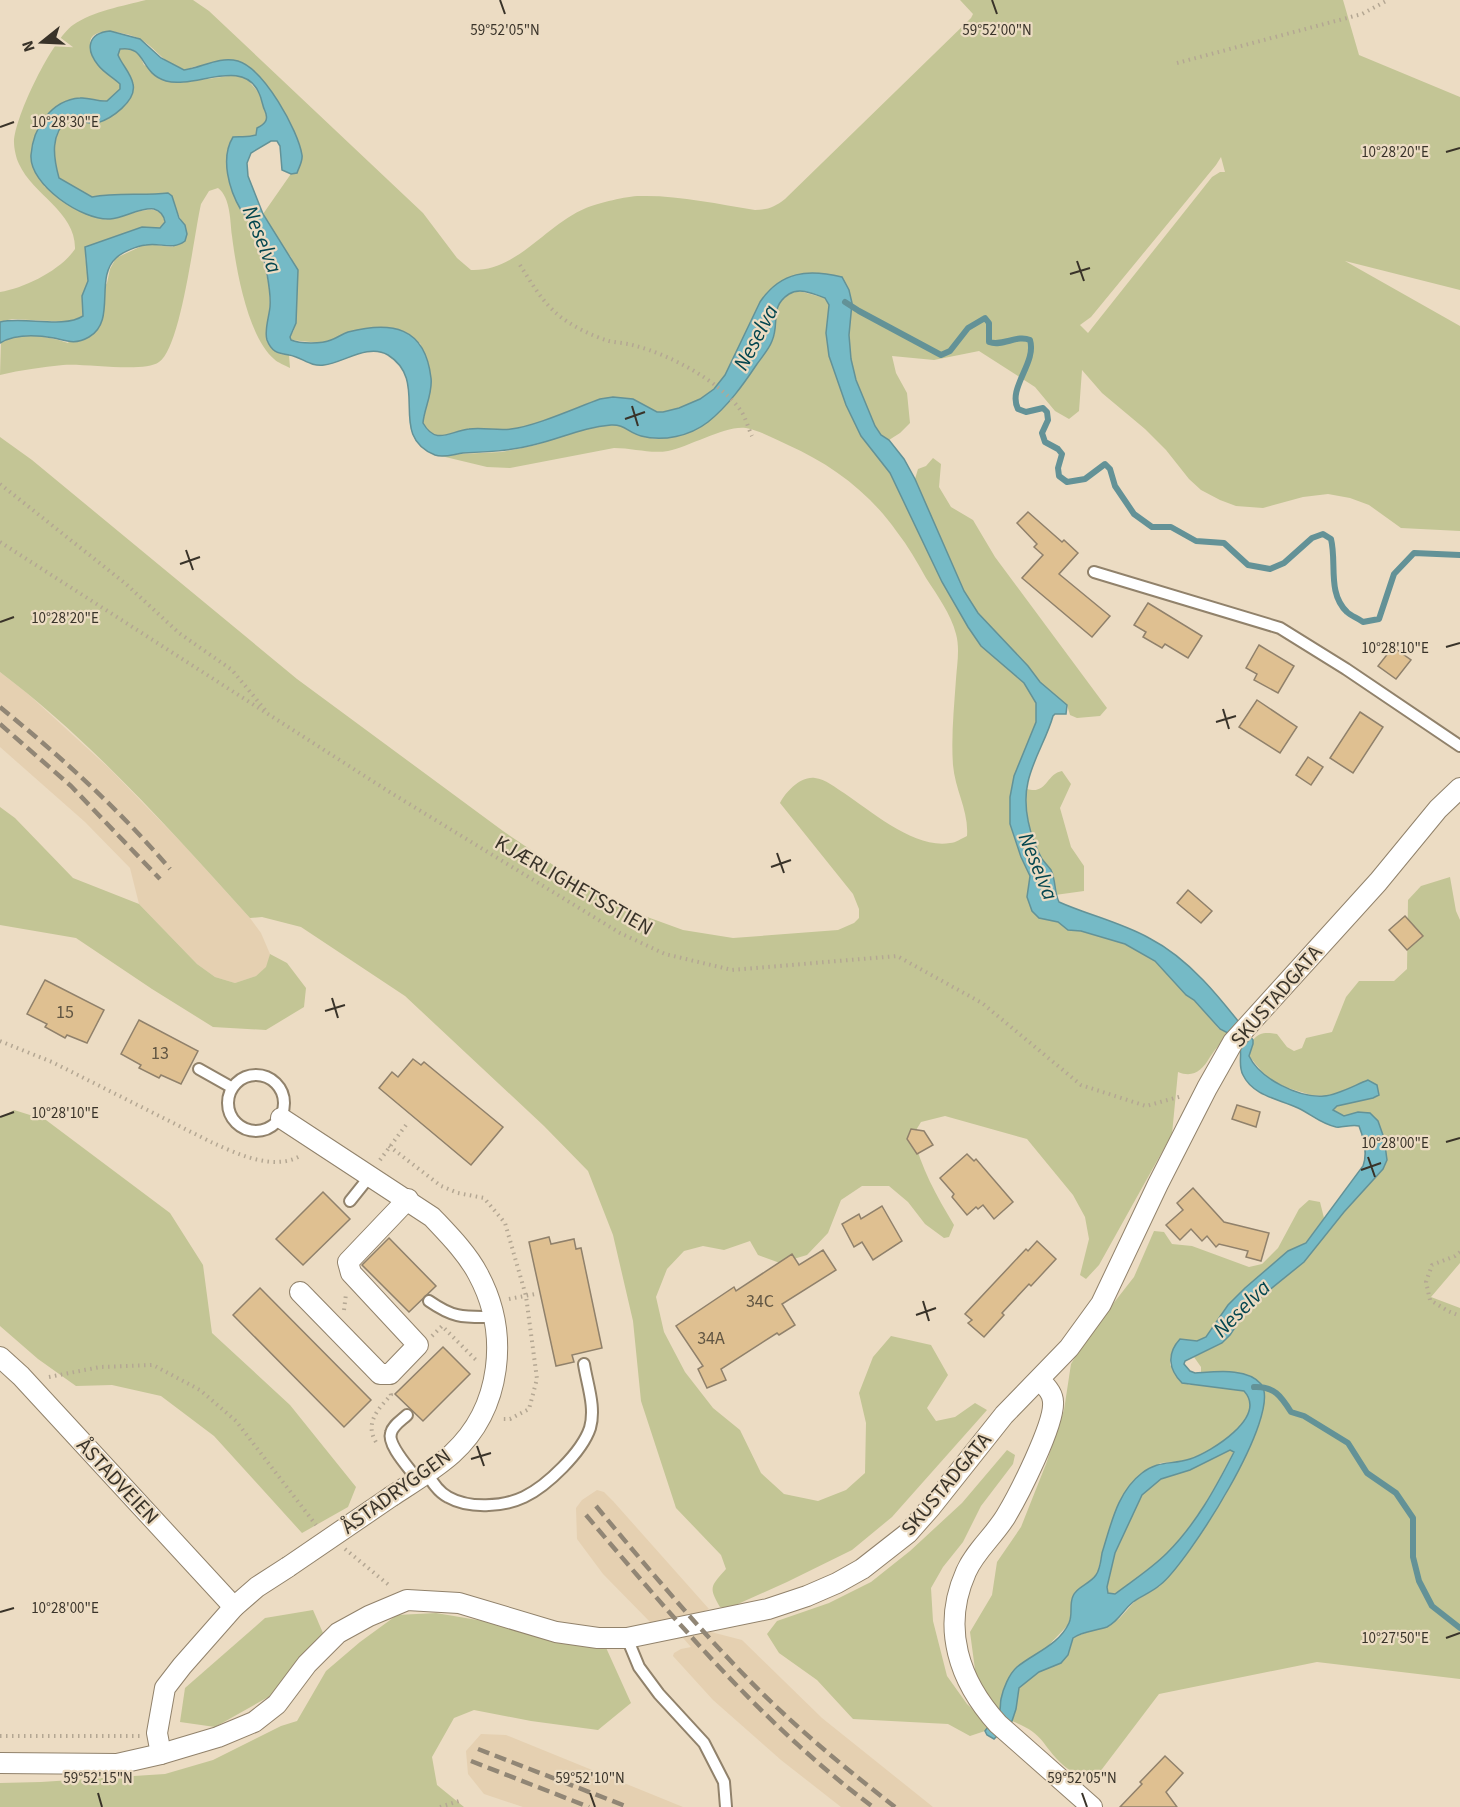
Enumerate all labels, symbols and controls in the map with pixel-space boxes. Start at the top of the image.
north arrow [12,12,72,72]
text: 59°52'05"N [470,20,540,41]
text: 59°52'00"N [962,20,1032,41]
text: N [17,38,41,55]
text: 10°28'30"E [31,112,99,133]
text: 10°28'20"E [1361,142,1429,163]
water label: Neselva [234,201,290,278]
water label: Neselva [725,299,787,376]
text: 10°28'20"E [31,608,99,629]
text: 10°28'10"E [1361,638,1429,659]
street label: KJÆRLIGHETSSTIEN [489,827,659,943]
water label: Neselva [1010,828,1066,905]
street label: SKUSTADGATA [1223,938,1329,1054]
house number: 15 [56,1000,74,1025]
house number: 13 [151,1041,169,1066]
text: 10°28'10"E [31,1103,99,1124]
text: 10°28'00"E [1361,1133,1429,1154]
water label: Neselva [1205,1272,1278,1345]
house number: 34C [746,1289,774,1314]
house number: 34A [697,1326,725,1351]
street label: SKUSTADGATA [894,1425,999,1542]
street label: ÅSTADVEIEN [70,1431,166,1531]
street label: ÅSTADRYGGEN [335,1441,457,1541]
text: 10°28'00"E [31,1598,99,1619]
text: 10°27'50"E [1361,1628,1429,1649]
text: 59°52'15"N [63,1768,133,1789]
text: 59°52'10"N [555,1768,625,1789]
text: 59°52'05"N [1047,1768,1117,1789]

